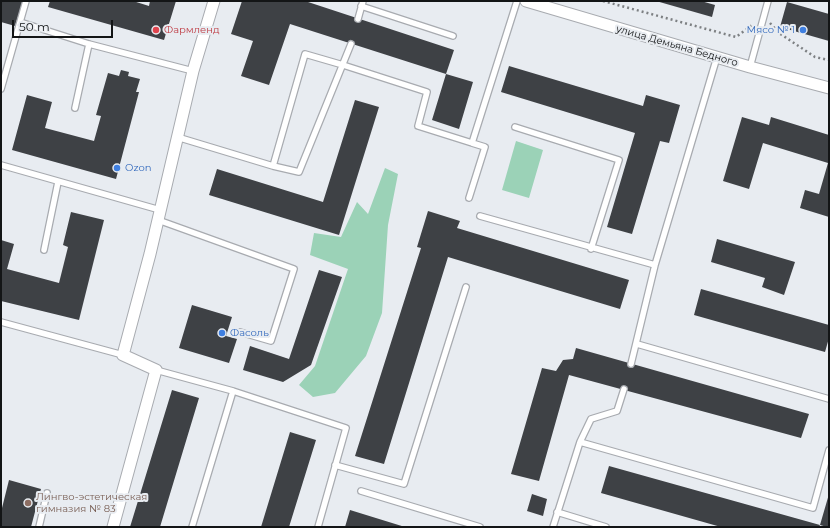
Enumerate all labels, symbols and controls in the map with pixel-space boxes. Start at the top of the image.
scale bar [14,12,115,38]
text: 50 m [19,19,50,34]
street label: улица Демьяна Бедного [615,23,739,69]
place label: Фармленд [164,24,220,36]
place label: Мясо № 1 [747,24,795,36]
marker: Фармленд [151,25,161,35]
marker: Мясо № 1 [798,25,808,35]
place label: Ozon [125,162,151,174]
marker: Ozon [112,163,122,173]
place label: Фасоль [230,327,269,339]
marker: Фасоль [217,328,227,338]
place label: Лингво-эстетическая гимназия № 83 [36,491,147,514]
marker: Лингво-эстетическая гимназия № 83 [23,498,33,508]

